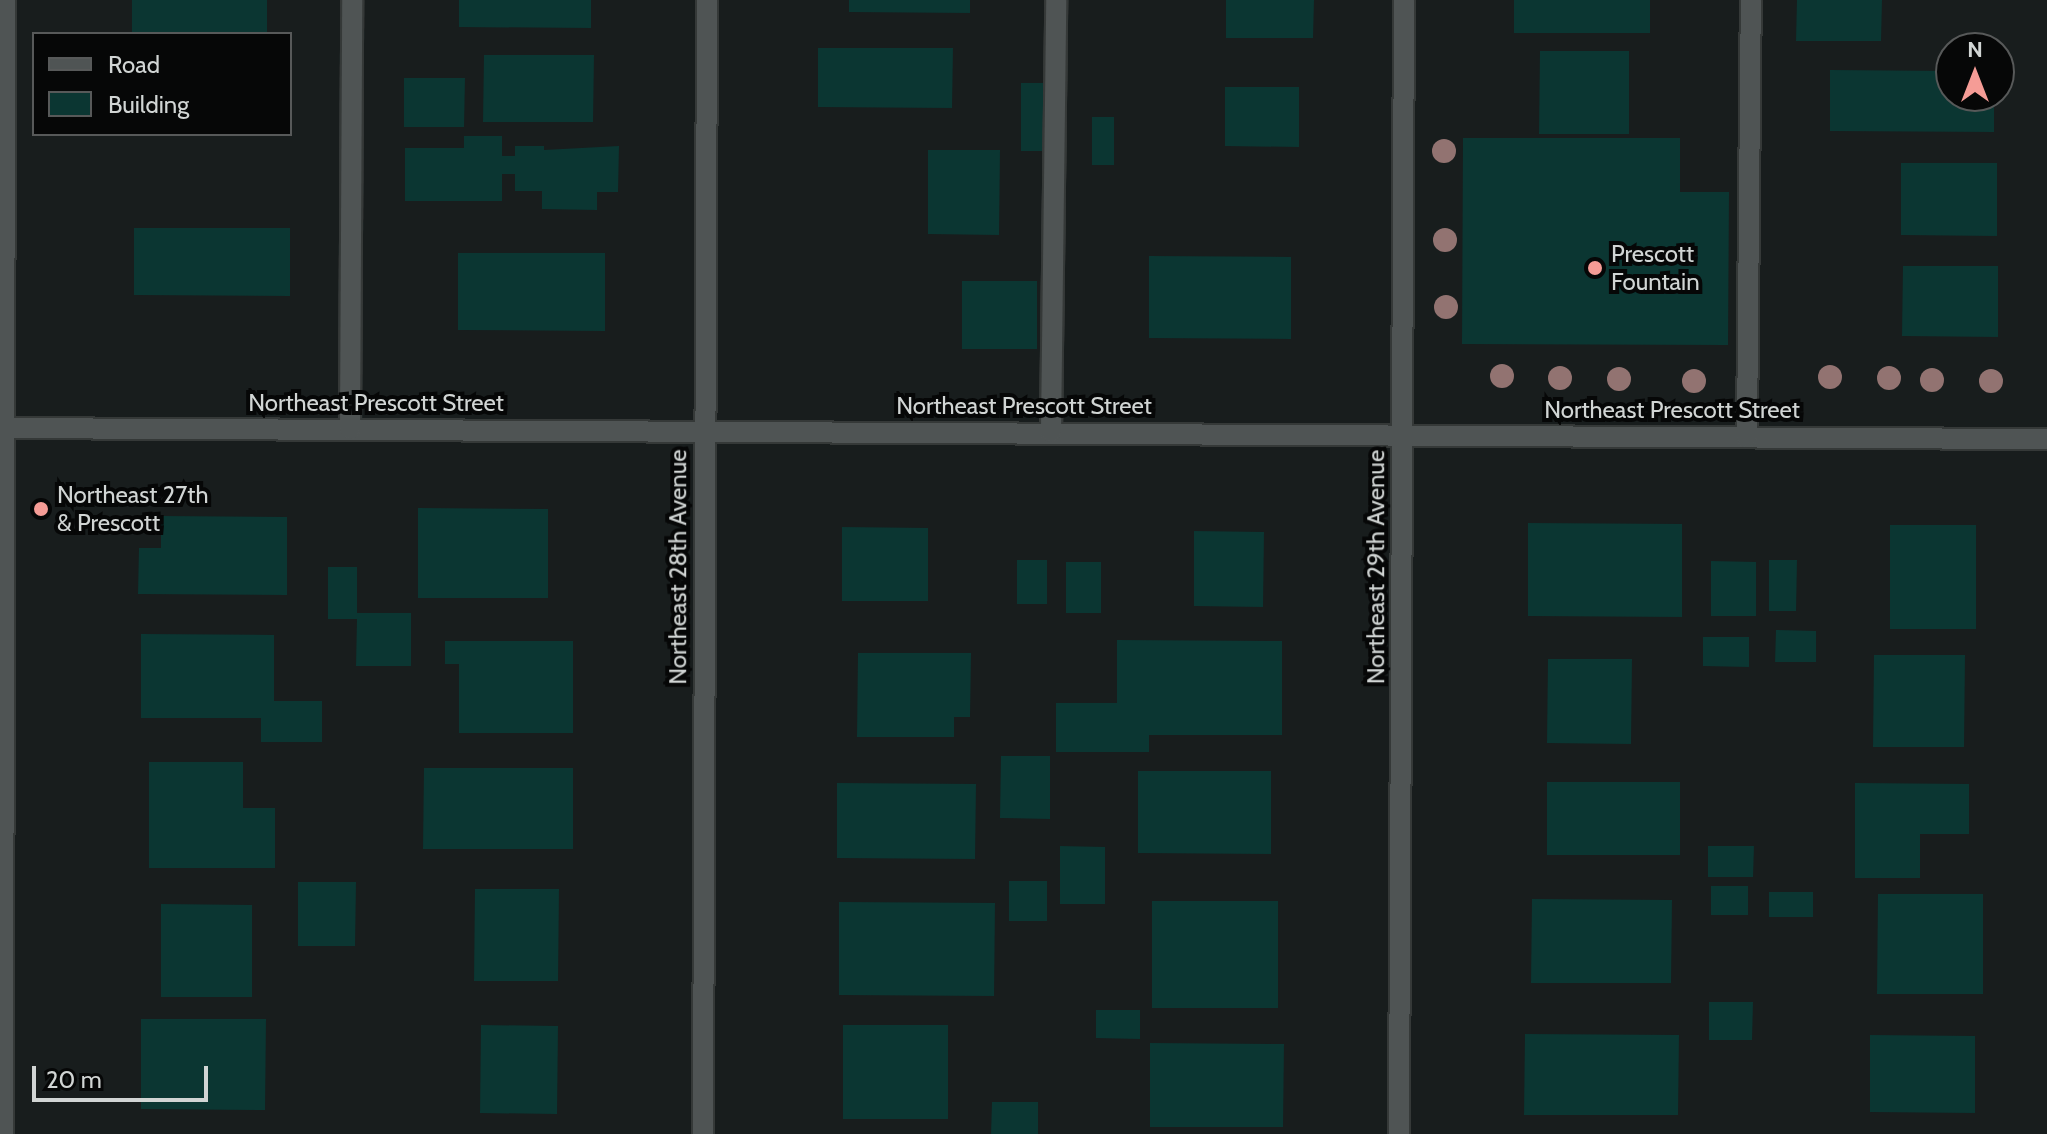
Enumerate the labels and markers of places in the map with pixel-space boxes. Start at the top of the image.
place label: Prescott Fountain [1611,240,1700,296]
marker: Prescott Fountain [1586,259,1604,277]
place label: Northeast 27th & Prescott [57,481,208,537]
marker: Northeast 27th & Prescott [32,500,50,518]

